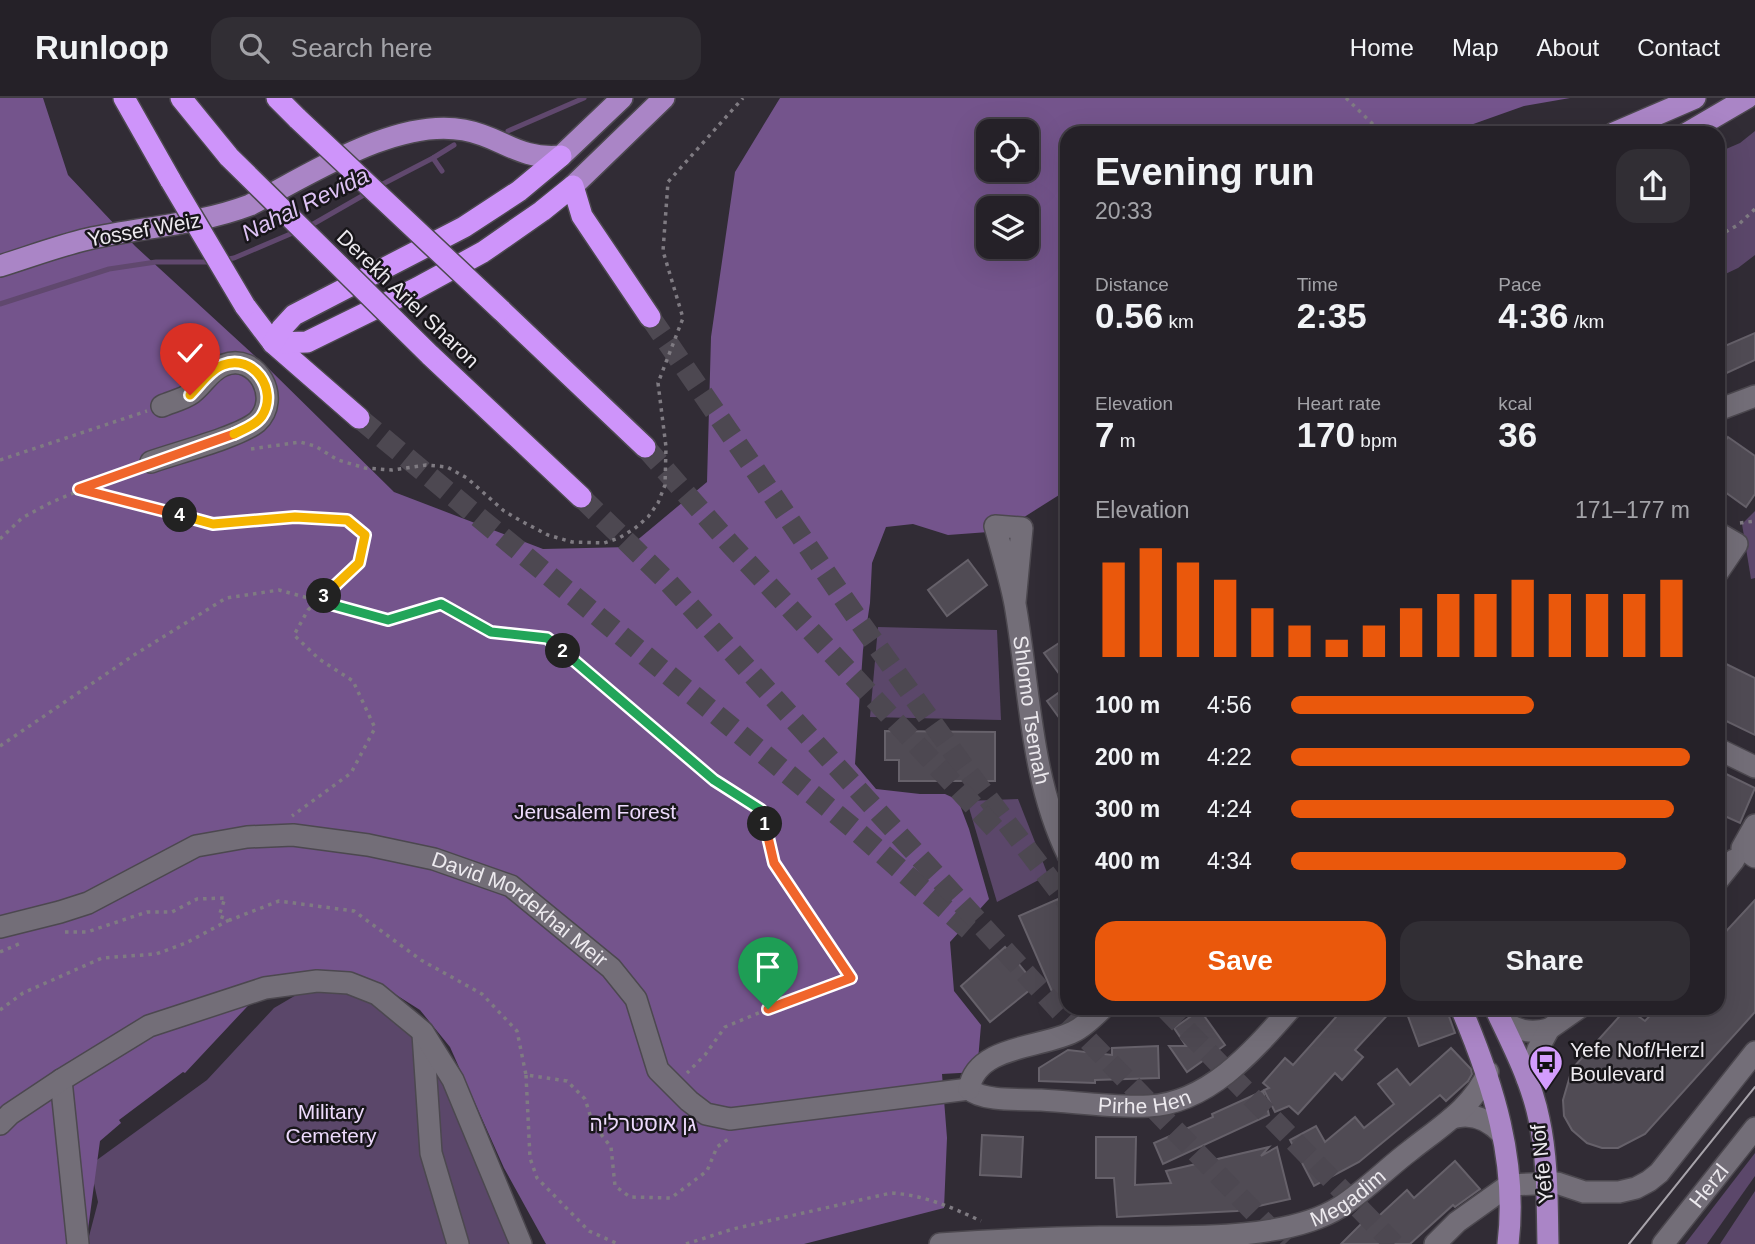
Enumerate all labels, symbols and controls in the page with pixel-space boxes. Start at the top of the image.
search box [211,17,701,80]
text: Runloop [35,29,169,66]
icon: search [235,29,273,67]
text: Search here [291,33,432,63]
text: Home [1350,34,1414,61]
text: Map [1452,34,1499,61]
text: About [1537,34,1599,61]
text: Contact [1637,34,1720,61]
map controls [976,119,1039,259]
button: locate [976,119,1039,182]
button: share [1616,149,1690,223]
text: Evening run [1095,151,1315,193]
water label: Nahal Revida [237,162,373,246]
button: layers [976,196,1039,259]
text: 20:33 [1095,198,1153,224]
street label: Yossef Weiz [86,208,202,251]
street label: Derekh Ariel Sharon [333,225,484,372]
text: Distance [1095,274,1169,295]
text: Time [1297,274,1338,295]
text: Pace [1498,274,1542,295]
text: 0.56 [1095,296,1163,335]
text: 2:35 [1297,296,1367,335]
text: 4:36 [1498,296,1568,335]
text: km [1163,311,1194,332]
text: /km [1568,311,1604,332]
pin [160,323,220,395]
icon: check [171,334,209,372]
text: Elevation [1095,393,1173,414]
text: Heart rate [1297,393,1381,414]
text: kcal [1498,393,1532,414]
text: 7 [1095,415,1114,454]
text: 170 [1297,415,1355,454]
text: 36 [1498,415,1537,454]
text: m [1114,430,1136,451]
text: bpm [1355,430,1397,451]
text: Elevation [1095,497,1190,523]
text: 171–177 m [1575,497,1690,523]
pin: 4 [162,498,198,532]
text: 4 [174,504,185,525]
pin: 3 [306,578,342,614]
text: 3 [318,585,329,606]
pin: 2 [546,634,580,668]
street label: Shlomo Tsemah [1009,634,1055,786]
text: 2 [557,640,568,661]
text: 100 m [1095,692,1160,718]
text: 4:56 [1207,692,1252,718]
text: 200 m [1095,744,1160,770]
text: 4:22 [1207,744,1252,770]
text: 300 m [1095,796,1160,822]
text: 4:24 [1207,796,1252,822]
park label: Jerusalem Forest [514,800,676,823]
pin: 1 [748,806,782,842]
text: 1 [759,813,770,834]
street label: David Mordekhai Meir [429,847,612,971]
text: 400 m [1095,848,1160,874]
text: 4:34 [1207,848,1252,874]
button: Save [1095,921,1386,1001]
button: Share [1400,921,1690,1001]
pin [738,937,798,1009]
icon: arrive [749,948,787,986]
place label: Yefe Nof/Herzl Boulevard [1570,1038,1705,1085]
bus stop icon: Yefe Nof/Herzl Boulevard [1527,1043,1565,1092]
street label: Pirhe Hen [1097,1085,1194,1117]
park label: Military Cemetery [285,1100,377,1147]
park label: גן אוסטרליה [590,1112,697,1135]
street label: Yefe Nof [1526,1123,1557,1205]
street label: Herzl [1684,1159,1733,1212]
street label: Megadim [1307,1164,1390,1231]

